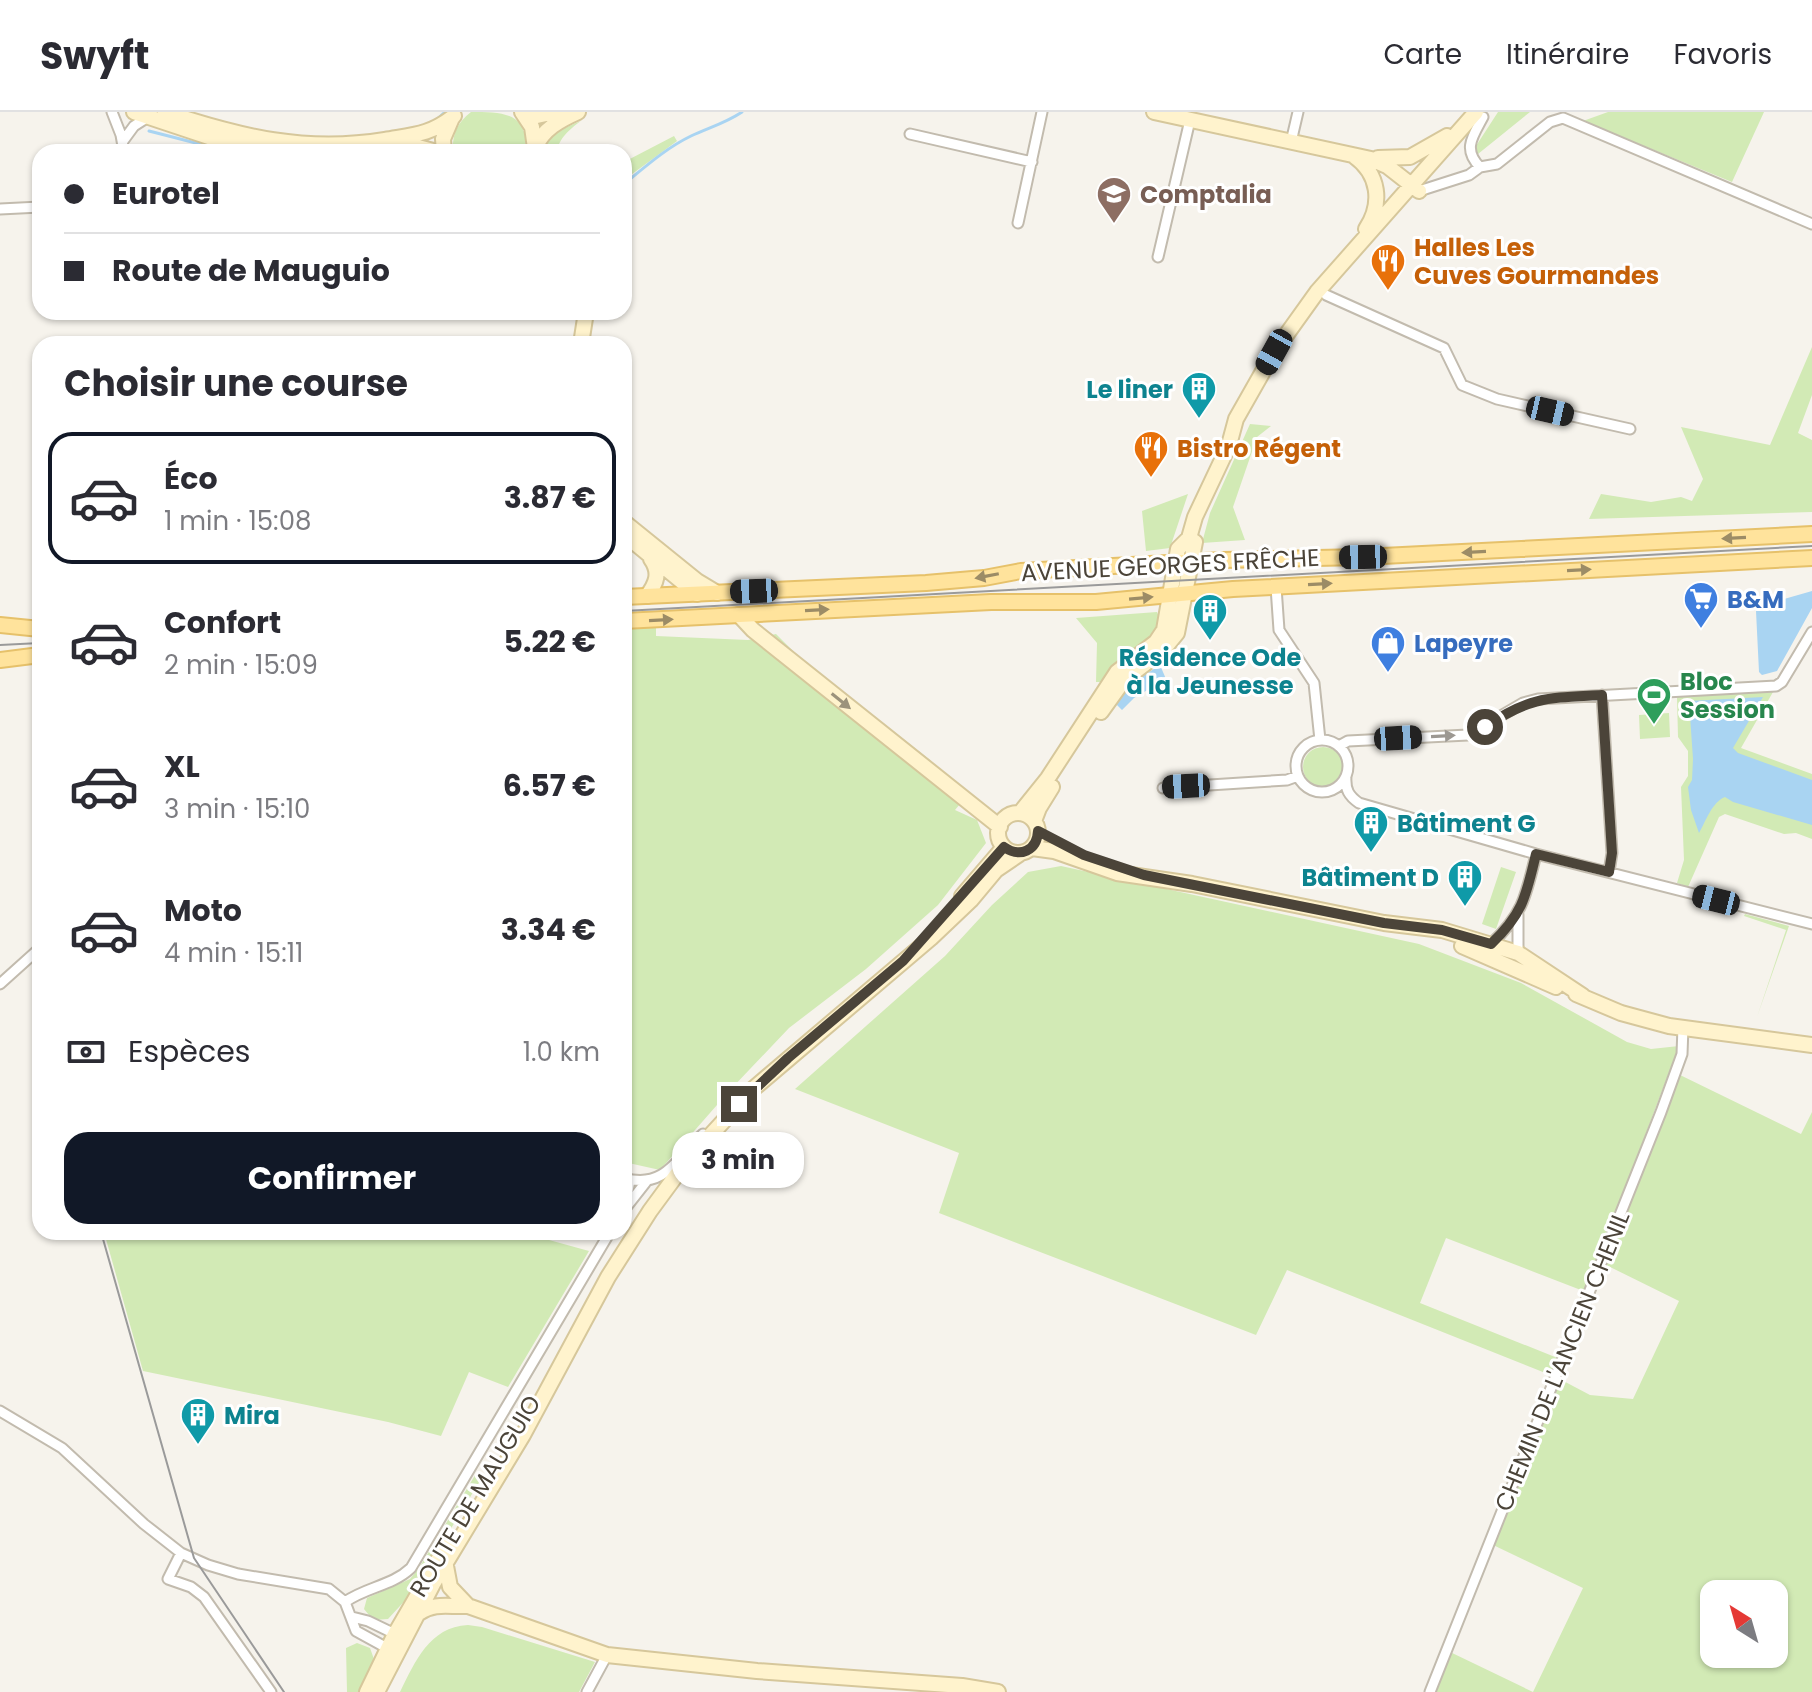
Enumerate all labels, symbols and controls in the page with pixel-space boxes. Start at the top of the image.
text: Swyft [40,29,149,82]
text: Carte [1384,35,1462,74]
text: Itinéraire [1506,35,1629,74]
text: Favoris [1673,35,1772,74]
text: Eurotel [112,172,220,215]
school or university icon: Comptalia [1095,175,1133,225]
place label: Comptalia [1140,178,1272,211]
place label: Halles Les Cuves Gourmandes [1414,231,1659,292]
restaurant icon: Halles Les Cuves Gourmandes [1369,242,1407,292]
text: Route de Mauguio [112,249,390,292]
car [1252,325,1296,379]
text: Choisir une course [64,358,408,409]
building icon: Le liner [1180,370,1218,420]
place label: Le liner [1086,373,1173,406]
car [1524,394,1576,428]
restaurant icon: Bistro Régent [1132,429,1170,479]
place label: Bistro Régent [1177,432,1341,465]
text: Éco [164,457,218,500]
icon: car [68,462,140,534]
text: 3.87 € [504,476,596,519]
text: 1 min · 15:08 [164,503,311,539]
one-way arrow [1721,531,1746,544]
street label: AVENUE GEORGES FRÊCHE [1020,541,1320,589]
car [1339,545,1387,569]
one-way arrow [1461,545,1487,558]
one-way arrow [1567,564,1592,577]
one-way arrow [974,571,999,583]
one-way arrow [1308,577,1333,590]
car [730,578,778,604]
supermarket icon: B&M [1682,580,1720,630]
place label: B&M [1727,583,1784,616]
one-way arrow [1129,591,1154,604]
building icon: Résidence Ode à la Jeunesse [1191,592,1229,642]
text: Confort [164,601,281,644]
one-way arrow [805,603,830,616]
icon: car [68,606,140,678]
one-way arrow [649,613,674,626]
text: 5.22 € [504,620,596,663]
shop icon: Lapeyre [1369,624,1407,674]
place label: Lapeyre [1414,627,1513,660]
place label: Résidence Ode à la Jeunesse [1119,641,1301,702]
text: 2 min · 15:09 [164,647,318,683]
place label: Bloc Session [1680,665,1775,726]
sports icon: Bloc Session [1635,676,1673,726]
one-way arrow [831,693,851,709]
route start [1467,709,1503,745]
car [1373,725,1423,751]
one-way arrow [1431,729,1456,742]
text: XL [164,745,200,788]
icon: car [68,750,140,822]
text: 6.57 € [503,764,596,807]
car [1161,773,1211,799]
text: 3 min · 15:10 [164,791,310,827]
building icon: Bâtiment G [1352,804,1390,854]
place label: Bâtiment G [1397,807,1535,840]
building icon: Bâtiment D [1446,858,1484,908]
place label: Bâtiment D [1301,861,1439,894]
car [1690,883,1742,917]
text: Moto [164,889,242,932]
icon: car [68,894,140,966]
text: 3.34 € [501,908,596,951]
text: 4 min · 15:11 [164,935,303,971]
icon: cash [64,1030,108,1074]
text: Espèces [128,1030,250,1073]
text: 1.0 km [523,1034,600,1070]
route end [721,1086,757,1122]
button: Confirmer [64,1132,600,1224]
callout: 3 min [673,1132,805,1188]
text: 3 min [701,1142,775,1178]
street label: CHEMIN DE L'ANCIEN CHENIL [1487,1206,1637,1516]
street label: ROUTE DE MAUGUIO [402,1389,548,1603]
building icon: Mira [179,1396,217,1446]
place label: Mira [224,1399,280,1432]
north arrow [1700,1580,1788,1668]
map controls [1700,1580,1788,1668]

